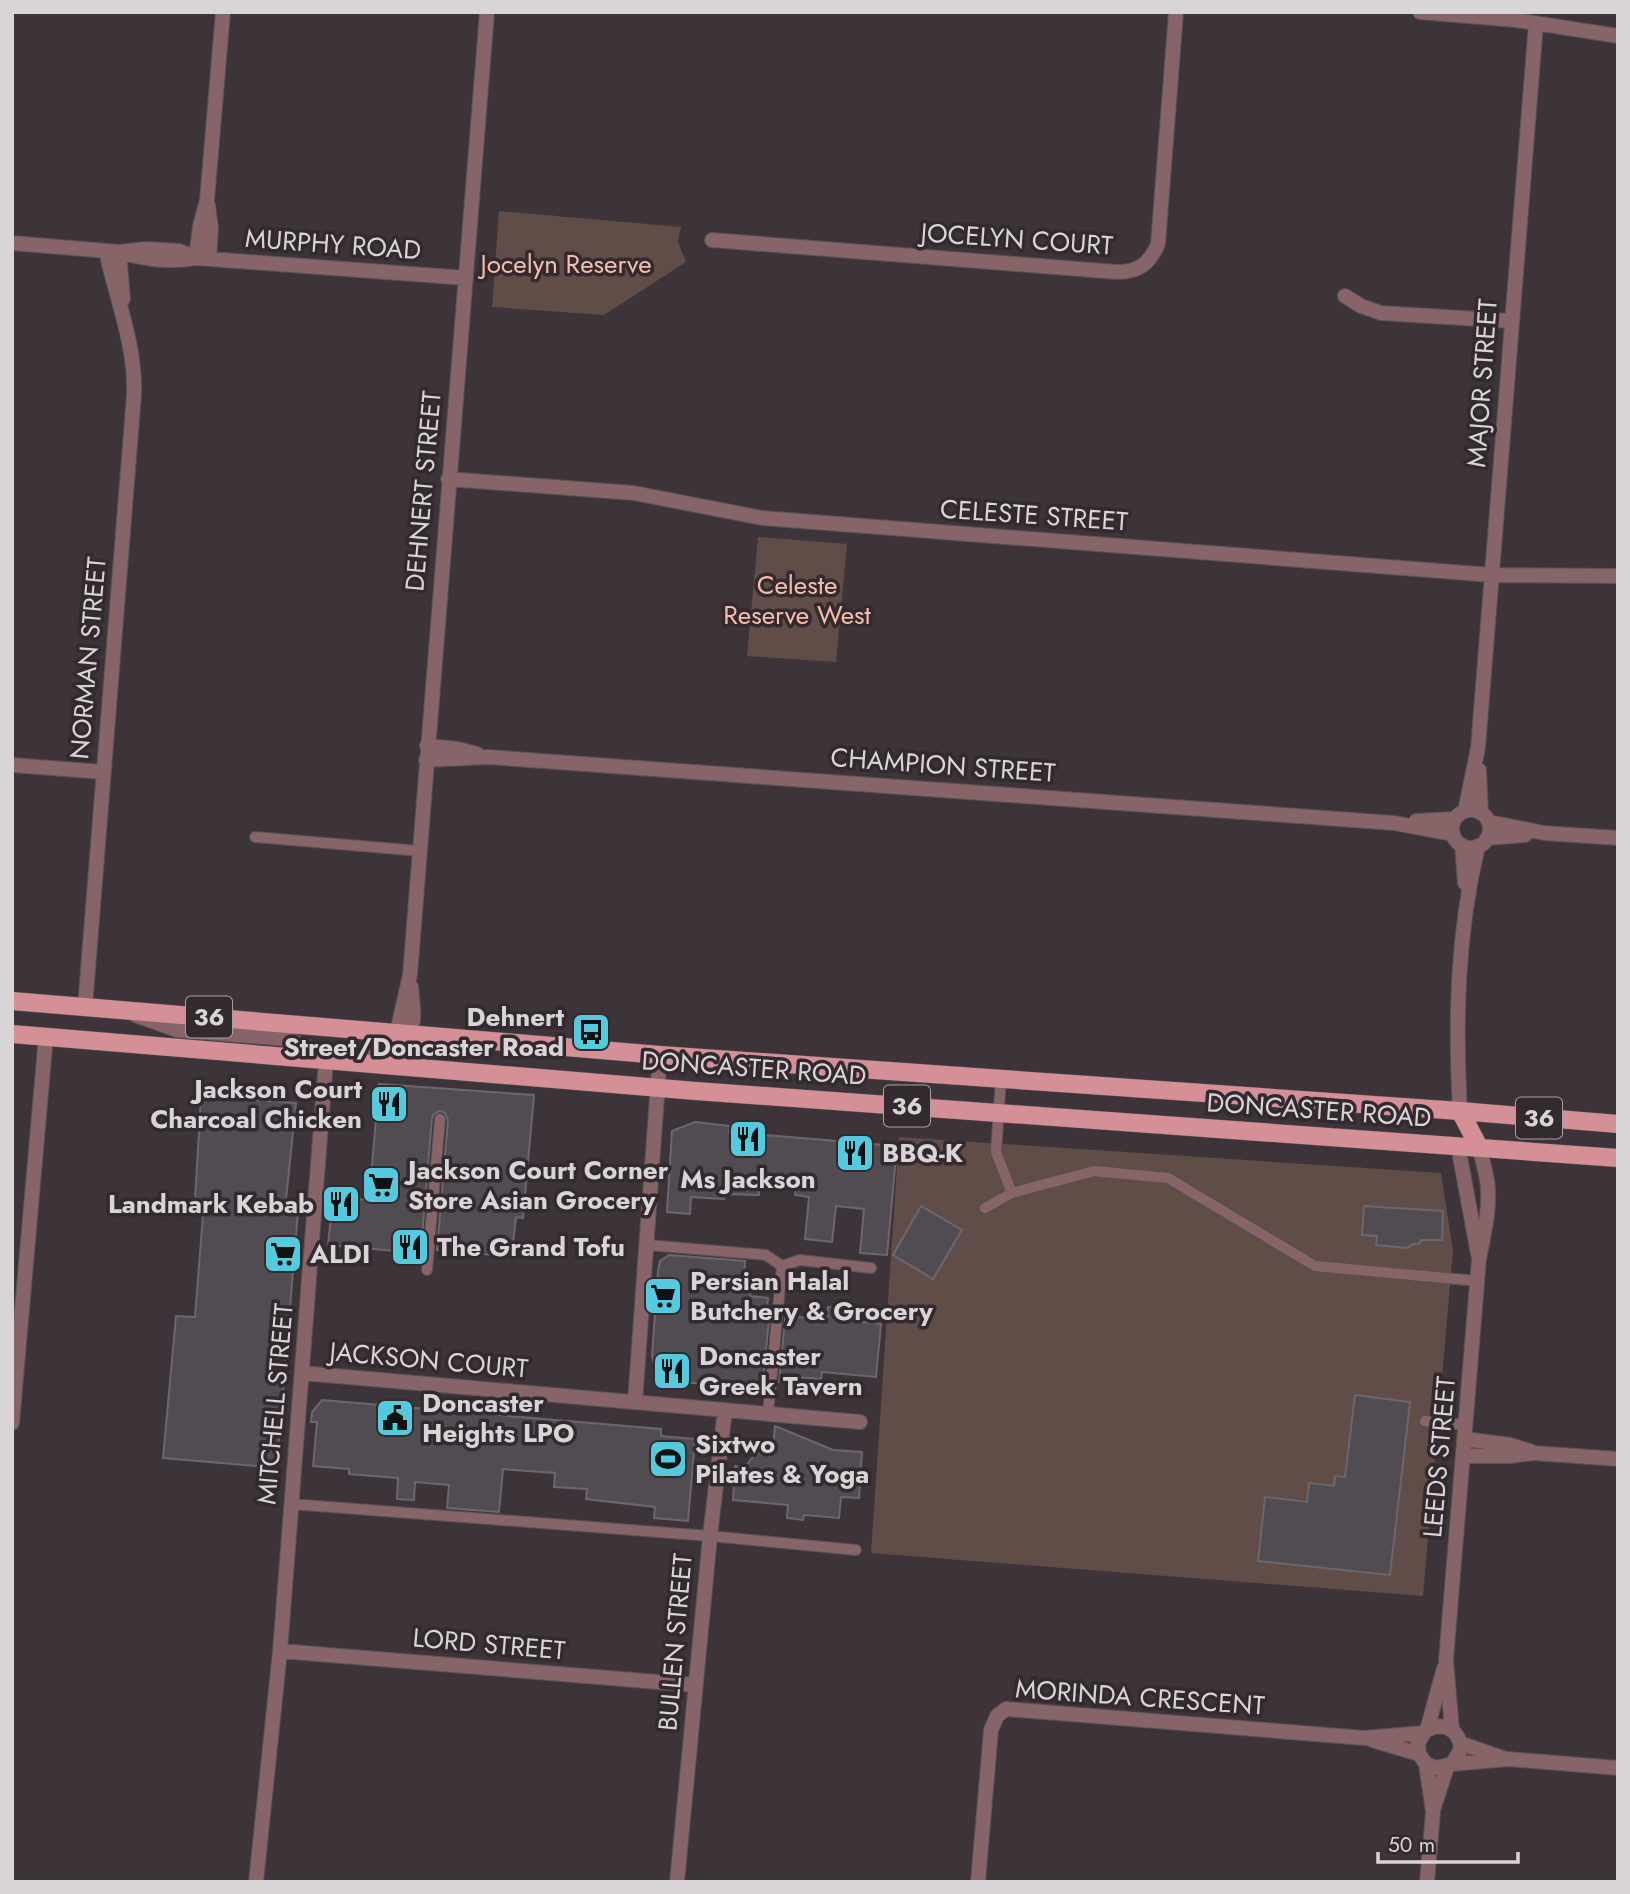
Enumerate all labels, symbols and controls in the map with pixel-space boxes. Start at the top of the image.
street label: JOCELYN COURT [917,213,1114,265]
street label: MURPHY ROAD [244,219,422,269]
park label: Jocelyn Reserve [477,245,652,283]
street label: MAJOR STREET [1457,297,1507,469]
street label: DEHNERT STREET [395,389,451,593]
street label: CELESTE STREET [939,489,1129,541]
street label: NORMAN STREET [60,555,116,761]
park label: Celeste Reserve West [723,566,872,634]
street label: CHAMPION STREET [829,738,1057,792]
road number: 36 [186,996,232,1037]
place label: Dehnert Street/Doncaster Road [283,998,565,1066]
bus stop icon: Dehnert Street/Doncaster Road [570,1011,612,1053]
street label: DONCASTER ROAD [640,1041,868,1095]
place label: Jackson Court Charcoal Chicken [150,1070,363,1138]
restaurant icon: Jackson Court Charcoal Chicken [368,1083,410,1125]
street label: DONCASTER ROAD [1205,1083,1433,1137]
road number: 36 [884,1086,930,1126]
road number: 36 [1516,1098,1562,1138]
restaurant icon: Ms Jackson [727,1118,769,1160]
restaurant icon: BBQ-K [834,1132,876,1174]
place label: BBQ-K [882,1134,964,1172]
place label: Jackson Court Corner Store Asian Grocery [403,1151,669,1219]
place label: Ms Jackson [680,1160,816,1198]
supermarket icon: Jackson Court Corner Store Asian Grocery [360,1164,402,1206]
restaurant icon: Landmark Kebab [320,1183,362,1225]
place label: Landmark Kebab [108,1185,314,1223]
restaurant icon: The Grand Tofu [389,1226,431,1268]
place label: The Grand Tofu [437,1228,625,1266]
supermarket icon: ALDI [262,1233,304,1275]
place label: ALDI [309,1235,370,1273]
place label: Persian Halal Butchery & Grocery [690,1262,933,1330]
supermarket icon: Persian Halal Butchery & Grocery [642,1275,684,1317]
street label: MITCHELL STREET [247,1302,303,1506]
street label: JACKSON COURT [325,1332,530,1388]
place label: Doncaster Greek Tavern [699,1337,863,1405]
restaurant icon: Doncaster Greek Tavern [651,1350,693,1392]
street label: LEEDS STREET [1413,1375,1465,1539]
place label: Doncaster Heights LPO [422,1384,574,1452]
public building icon: Doncaster Heights LPO [374,1397,416,1439]
place label: Sixtwo Pilates & Yoga [695,1425,869,1493]
sports icon: Sixtwo Pilates & Yoga [647,1438,689,1480]
street label: BULLEN STREET [648,1552,702,1732]
street label: LORD STREET [411,1618,567,1670]
street label: MORINDA CRESCENT [1014,1669,1266,1725]
scale bar [1378,1820,1518,1864]
text: 50 m [1388,1830,1435,1860]

